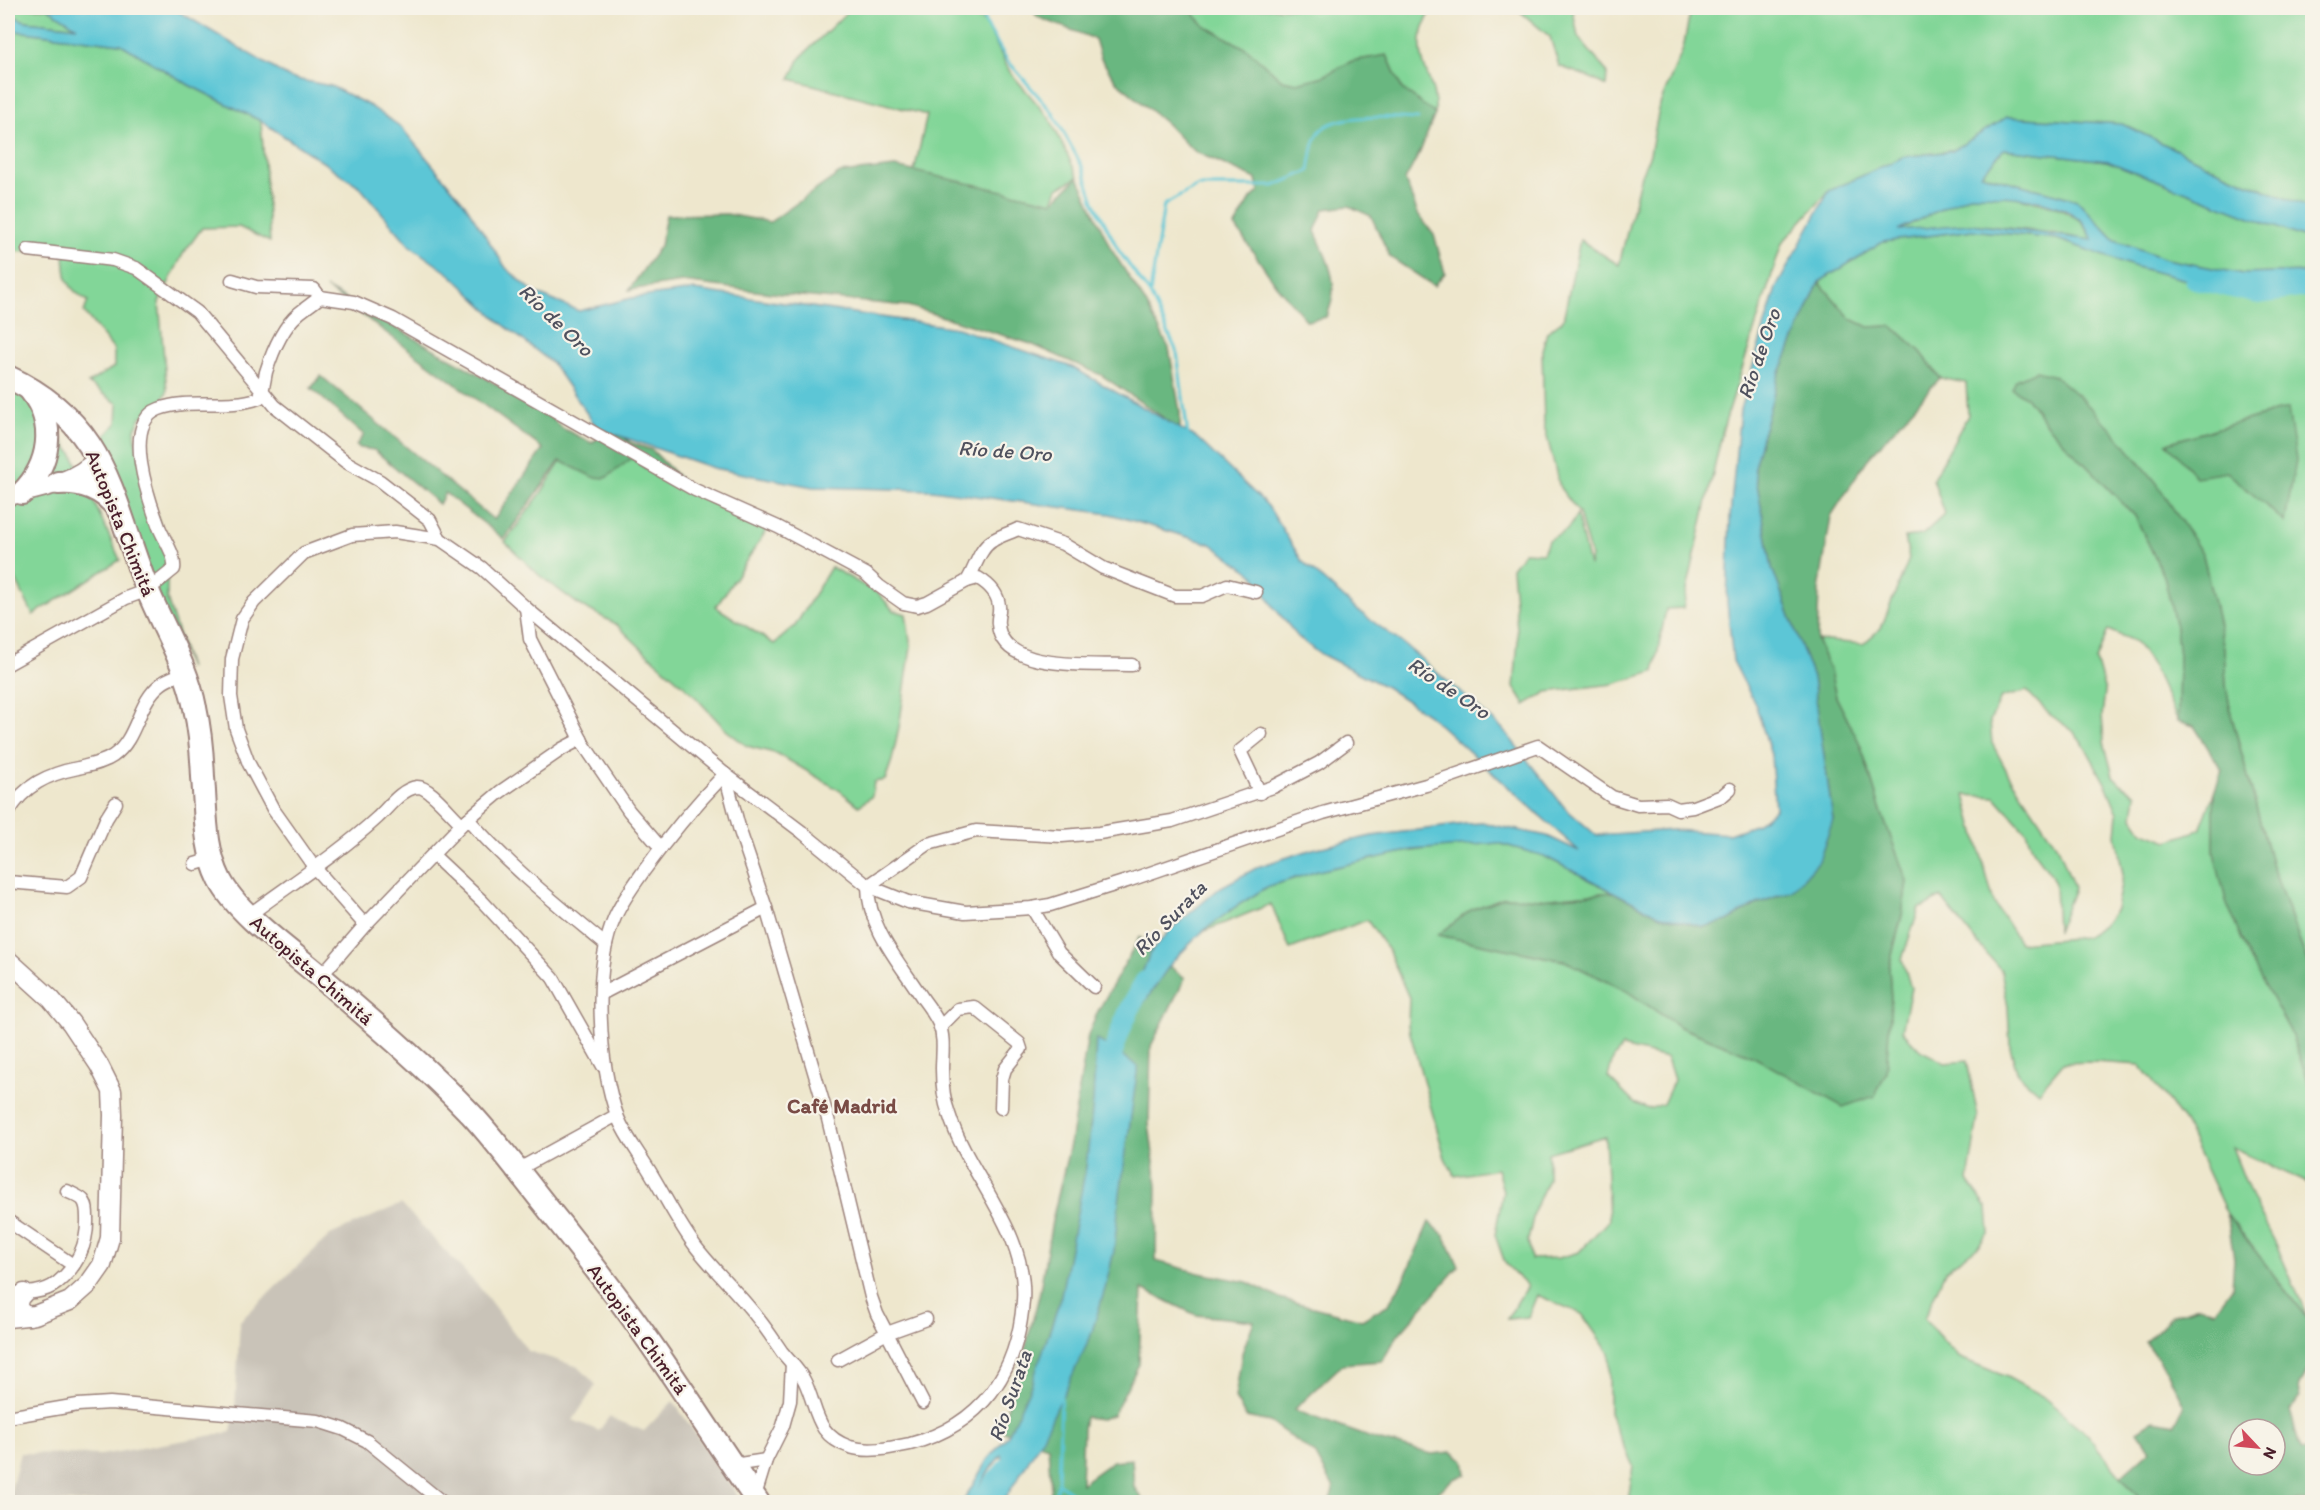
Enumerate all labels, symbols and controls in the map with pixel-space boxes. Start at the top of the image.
water label: Río de Oro [514,278,600,362]
water label: Río de Oro [1731,304,1786,402]
water label: Río de Oro [957,435,1054,466]
street label: Autopista Chimitá [81,446,162,600]
water label: Río de Oro [1403,651,1496,725]
water label: Río Surata [1128,875,1212,960]
street label: Autopista Chimitá [245,910,379,1031]
district label: Café Madrid [787,1093,898,1118]
street label: Autopista Chimitá [582,1259,694,1400]
water label: Río Surata [982,1347,1037,1445]
north arrow [2227,1417,2287,1477]
text: N [2259,1444,2281,1462]

